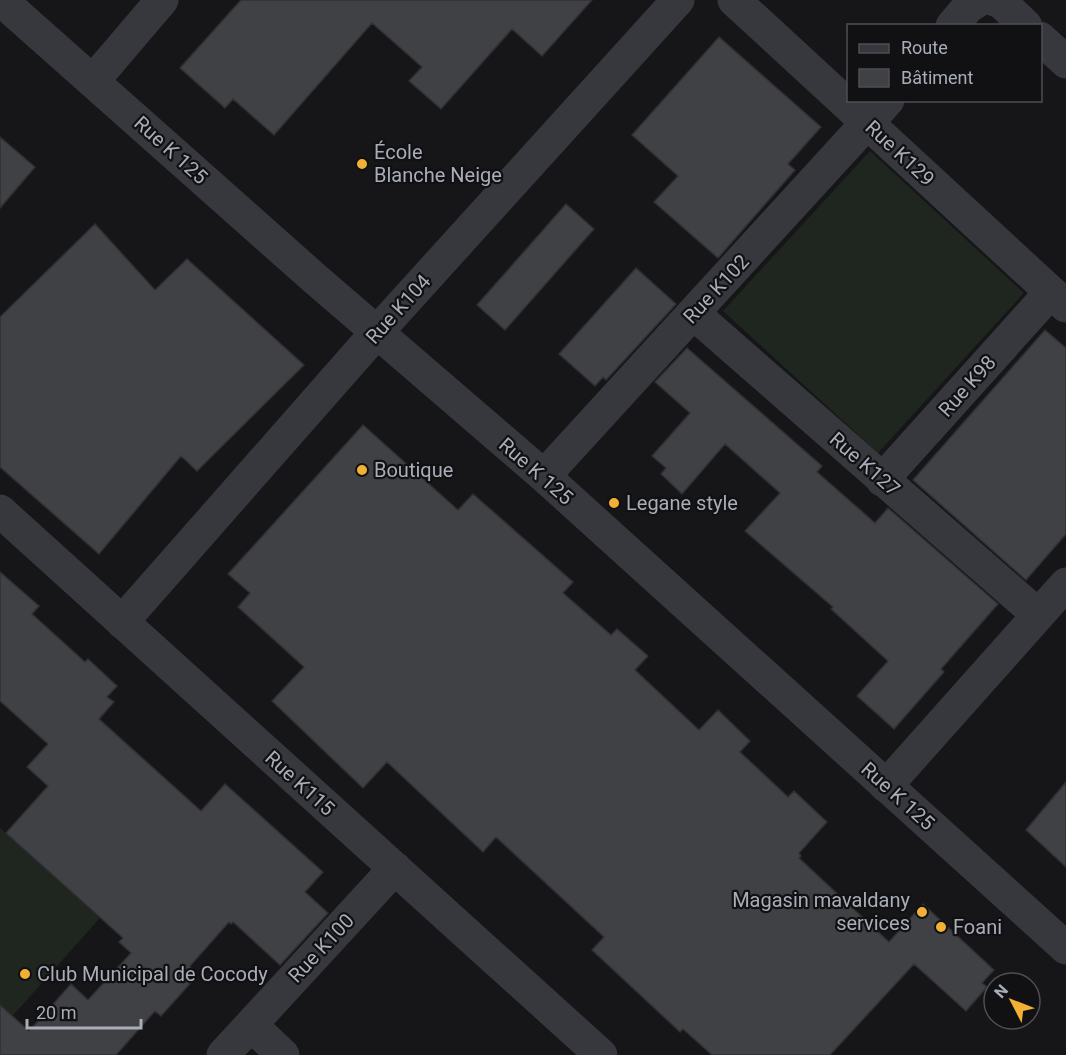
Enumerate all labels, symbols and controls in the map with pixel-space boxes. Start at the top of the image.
legend [847,24,1042,102]
text: Route [901,37,948,58]
text: Bâtiment [901,67,974,88]
street label: Rue K 125 [129,111,213,189]
street label: Rue K129 [861,115,939,191]
place label: École Blanche Neige [374,140,502,187]
marker: École Blanche Neige [355,157,369,171]
street label: Rue K102 [678,250,754,328]
street label: Rue K104 [361,269,435,349]
street label: Rue K98 [933,350,1001,422]
street label: Rue K127 [825,427,905,501]
street label: Rue K 125 [494,432,578,510]
place label: Boutique [374,458,453,482]
marker: Boutique [355,463,369,477]
place label: Legane style [626,491,738,515]
marker: Legane style [607,496,621,510]
street label: Rue K115 [260,746,340,820]
street label: Rue K 125 [856,757,940,835]
place label: Magasin mavaldany services [732,888,911,935]
marker: Magasin mavaldany services [915,905,929,919]
street label: Rue K100 [283,909,359,987]
place label: Foani [953,915,1002,939]
marker: Foani [934,920,948,934]
place label: Club Municipal de Cocody [37,962,268,986]
marker: Club Municipal de Cocody [18,967,32,981]
north arrow [982,971,1042,1031]
text: N [990,981,1012,1002]
scale bar [27,992,141,1030]
text: 20 m [36,1002,76,1023]

